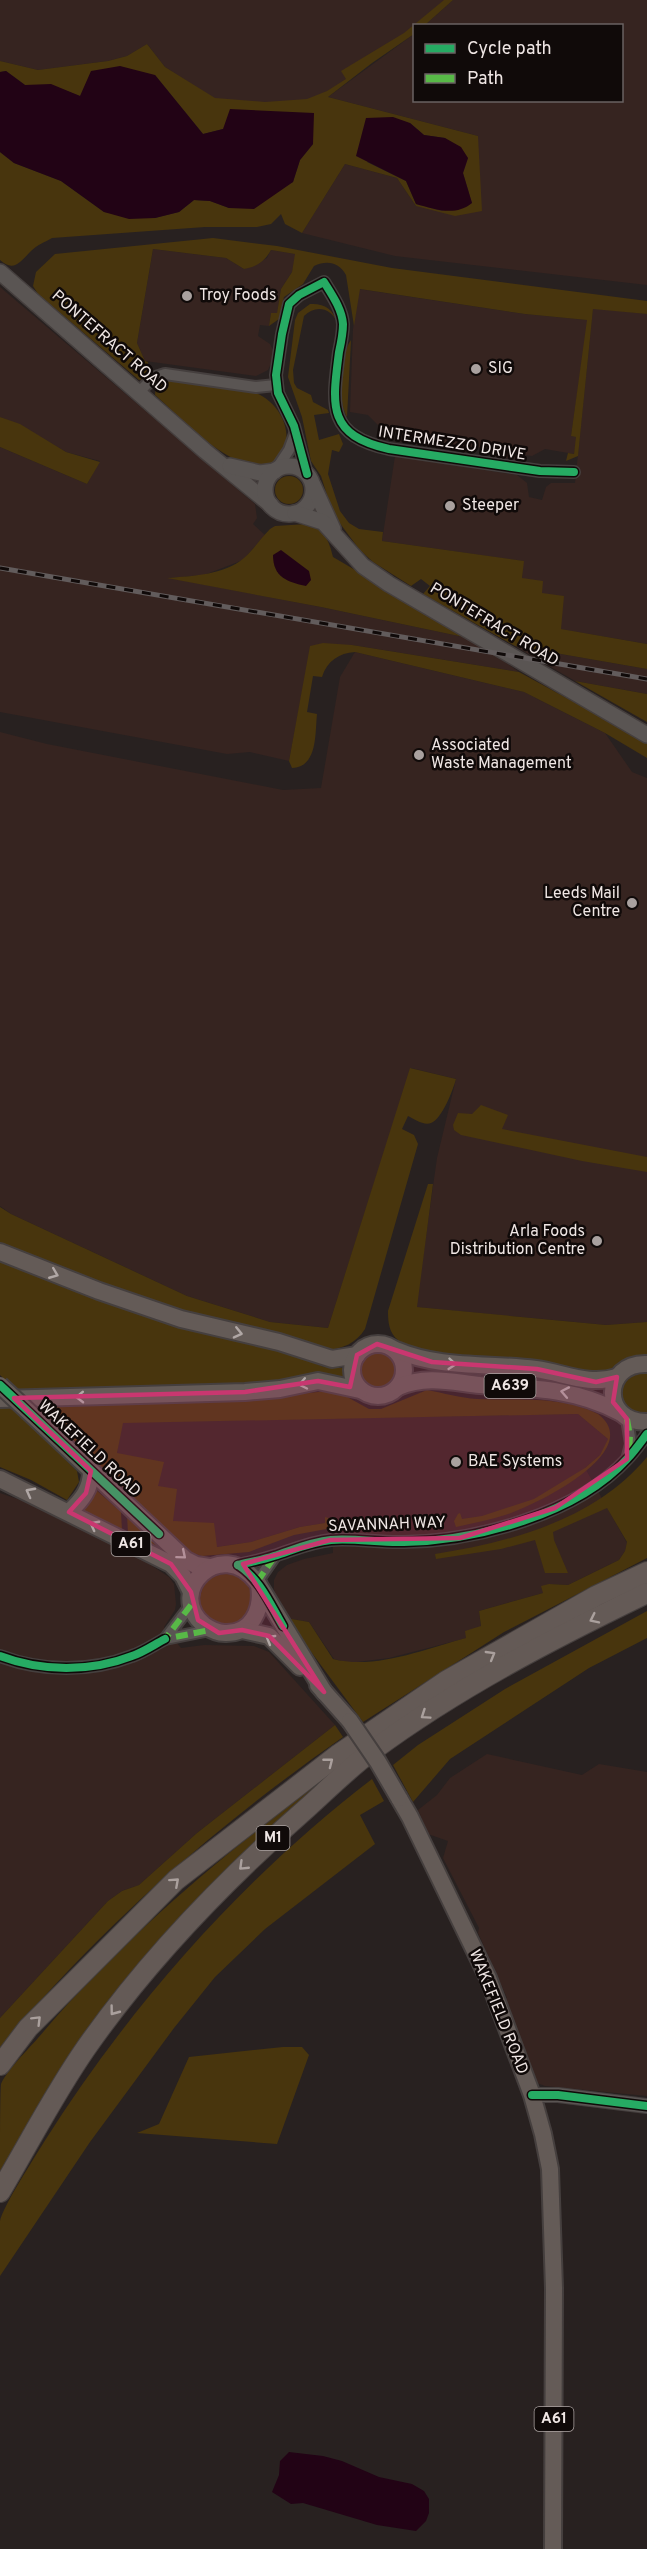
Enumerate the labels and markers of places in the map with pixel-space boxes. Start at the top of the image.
place label: Troy Foods [199,286,276,306]
marker: Troy Foods [180,289,194,303]
place label: SIG [488,359,513,379]
marker: SIG [469,362,483,376]
place label: Steeper [462,496,519,516]
marker: Steeper [443,499,457,513]
place label: Associated Waste Management [431,736,572,774]
marker: Associated Waste Management [412,748,426,762]
place label: Leeds Mail Centre [544,884,620,922]
marker: Leeds Mail Centre [625,896,639,910]
place label: Arla Foods Distribution Centre [450,1222,585,1260]
marker: Arla Foods Distribution Centre [590,1234,604,1248]
place label: BAE Systems [468,1452,562,1472]
marker: BAE Systems [449,1455,463,1469]

